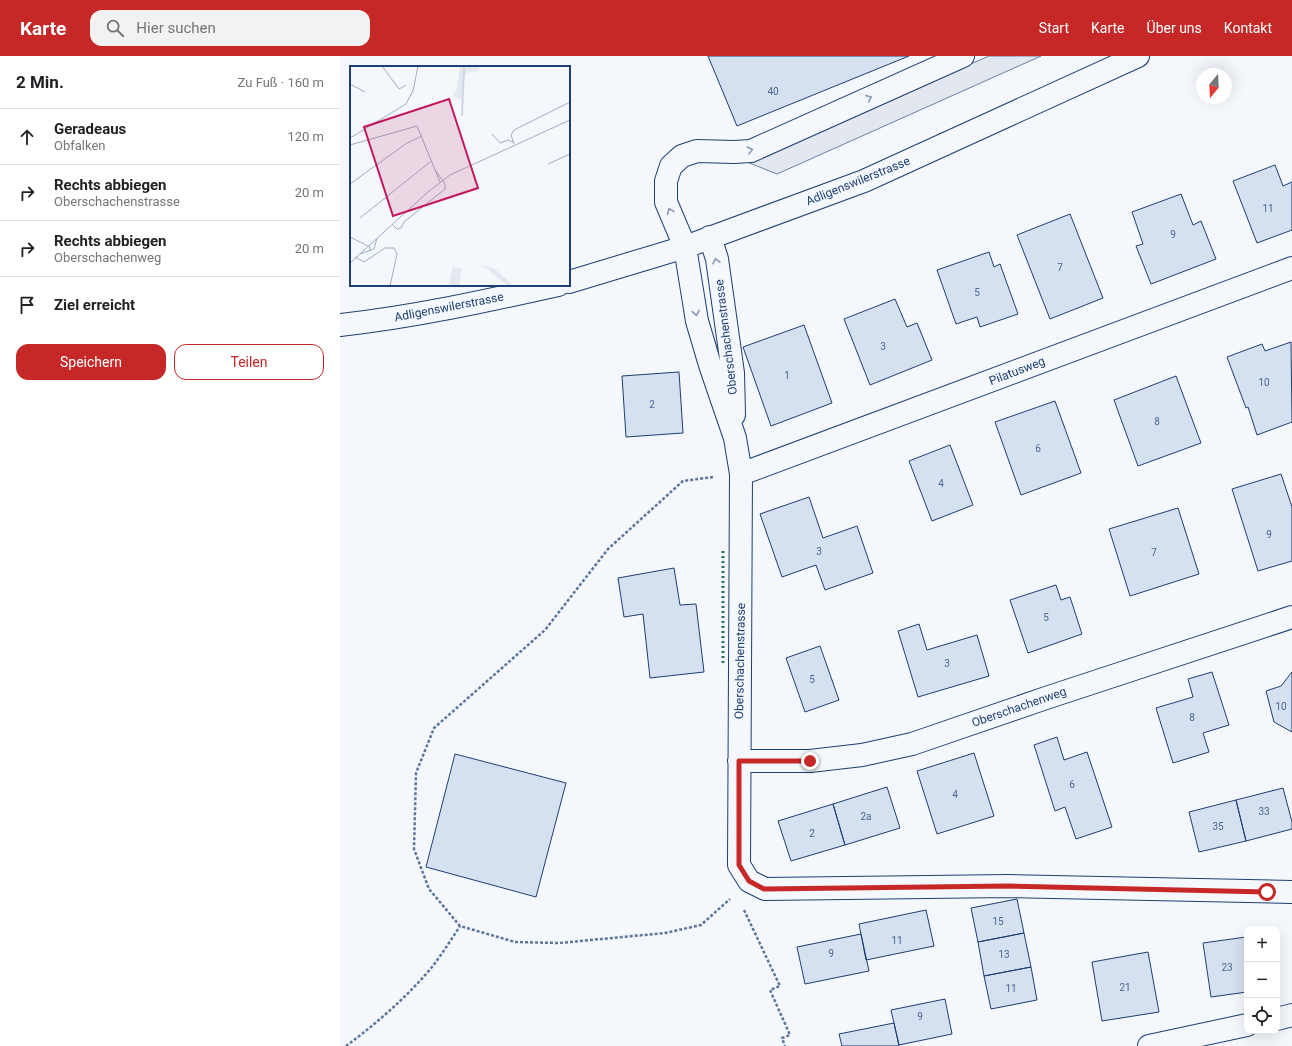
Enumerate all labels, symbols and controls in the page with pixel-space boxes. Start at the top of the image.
search box [90,10,370,46]
text: Karte [20,17,66,40]
icon: search [104,17,126,39]
text: Hier suchen [136,19,216,37]
text: Start [1039,20,1069,36]
text: Karte [1091,20,1125,36]
text: Über uns [1147,20,1202,36]
text: Kontakt [1224,20,1272,36]
inset map [350,66,570,286]
north arrow [1196,68,1232,104]
text: 2 Min. [16,72,64,92]
text: Zu Fuß · 160 m [238,75,324,90]
house number: 40 [767,86,779,97]
one-way arrow [864,95,872,103]
text: Geradeaus [54,120,126,138]
icon: ahead [16,126,38,148]
text: 120 m [287,129,324,144]
text: Obfalken [54,138,106,153]
one-way arrow [746,146,753,154]
street label: Adligenswilerstrasse [804,154,912,208]
text: Rechts abbiegen [54,176,167,194]
icon: right [16,182,38,204]
text: 20 m [295,185,324,200]
text: Oberschachenstrasse [54,194,180,209]
house number: 11 [1262,203,1274,214]
one-way arrow [666,207,674,214]
house number: 9 [1170,229,1176,240]
text: Rechts abbiegen [54,232,167,250]
icon: right [16,238,38,260]
text: 20 m [295,241,324,256]
text: Oberschachenweg [54,250,161,265]
one-way arrow [713,257,721,264]
house number: 7 [1057,262,1063,273]
street label: Oberschachenstrasse [712,279,740,395]
house number: 5 [974,287,980,298]
street label: Adligenswilerstrasse [393,290,505,324]
icon: arrive [16,294,38,316]
text: Ziel erreicht [54,296,135,314]
one-way arrow [691,310,700,316]
house number: 3 [880,341,886,352]
button: Speichern [16,344,166,380]
button: Teilen [174,344,324,380]
street label: Pilatusweg [987,354,1047,388]
house number: 1 [784,370,790,381]
house number: 10 [1258,377,1270,388]
house number: 2 [649,399,655,410]
house number: 8 [1154,416,1160,427]
house number: 6 [1035,443,1041,454]
house number: 4 [938,478,944,489]
house number: 9 [1266,529,1272,540]
house number: 3 [816,546,822,557]
house number: 7 [1151,547,1157,558]
street label: Oberschachenstrasse [732,603,748,719]
house number: 5 [1043,612,1049,623]
house number: 3 [944,658,950,669]
house number: 5 [809,674,815,685]
street label: Oberschachenweg [970,684,1068,730]
house number: 10 [1275,701,1287,712]
house number: 8 [1189,712,1195,723]
route end [801,752,819,770]
house number: 6 [1069,779,1075,790]
house number: 4 [952,789,958,800]
house number: 33 [1258,806,1270,817]
house number: 2a [860,811,872,822]
house number: 35 [1212,821,1224,832]
house number: 2 [809,828,815,839]
route start [1258,883,1276,901]
house number: 15 [992,916,1004,927]
map controls [1244,926,1280,1034]
button: + [1244,926,1280,962]
house number: 11 [891,935,903,946]
house number: 9 [828,948,834,959]
house number: 13 [998,949,1010,960]
house number: 23 [1221,962,1233,973]
button: − [1244,962,1280,998]
house number: 21 [1119,982,1131,993]
house number: 11 [1005,983,1017,994]
button: locate [1244,998,1280,1034]
house number: 9 [917,1011,923,1022]

